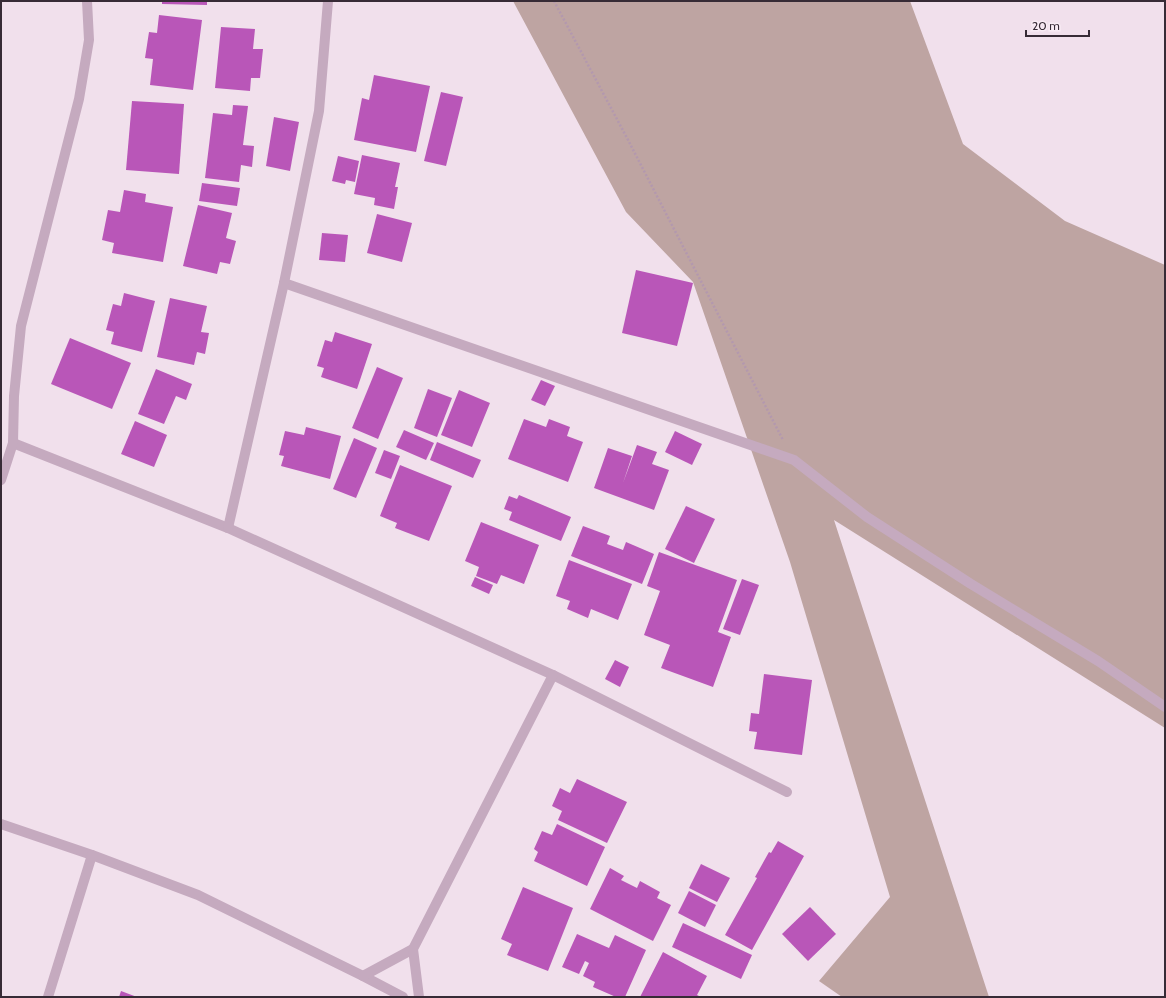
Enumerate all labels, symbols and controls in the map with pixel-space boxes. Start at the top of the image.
scale bar [1026,12,1089,38]
text: 20 m [1032,18,1060,33]

